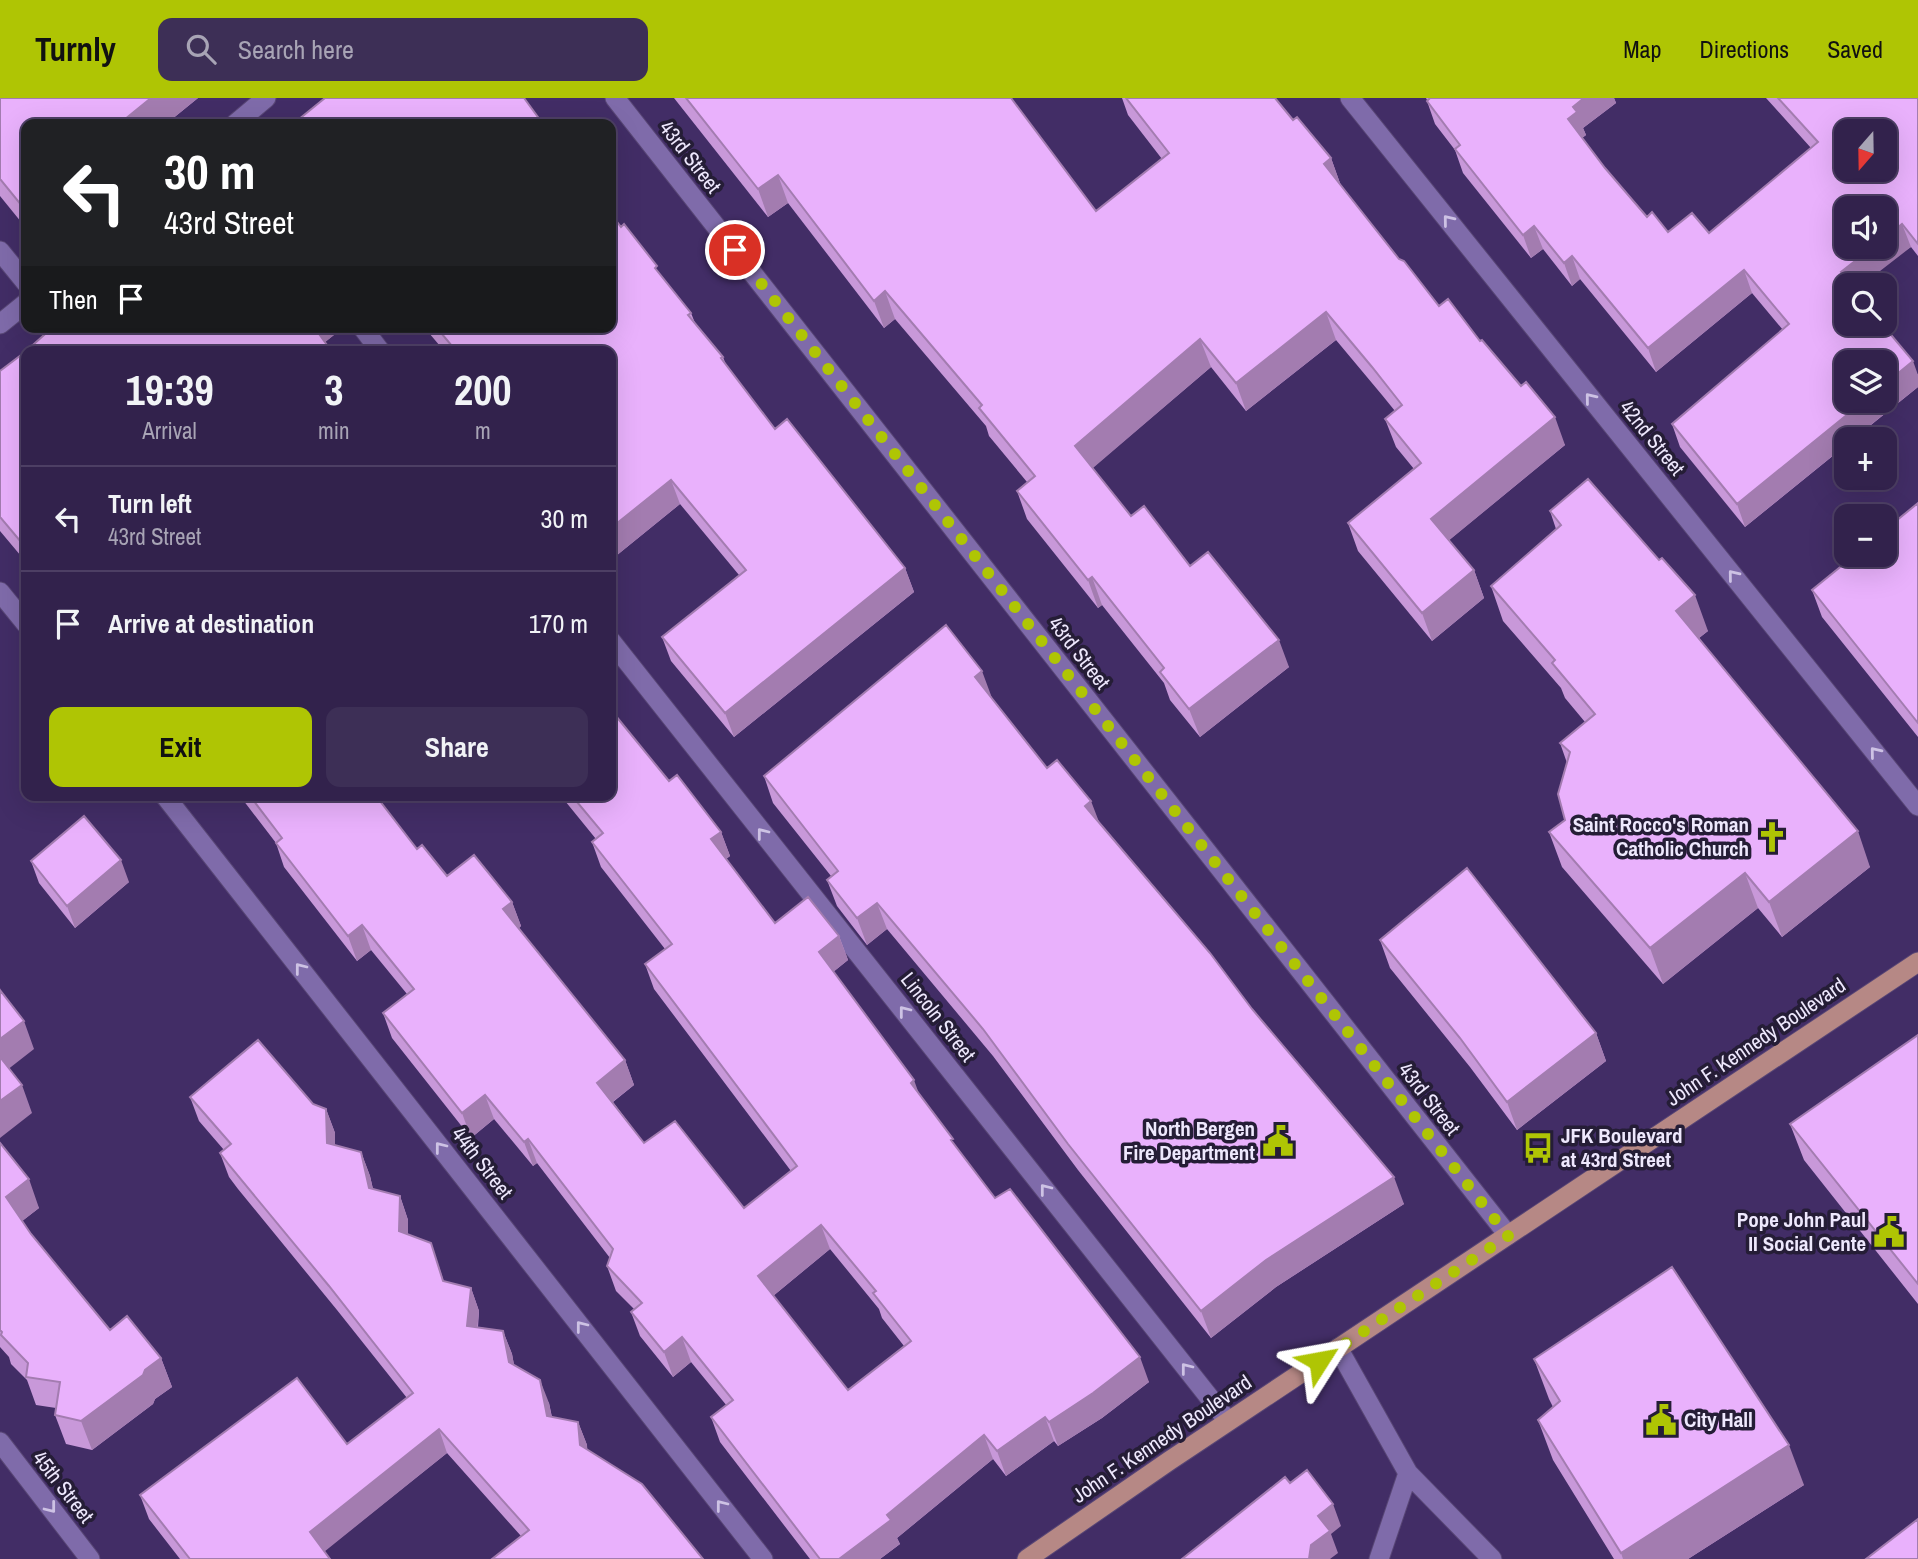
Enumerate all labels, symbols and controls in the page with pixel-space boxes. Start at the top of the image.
search box [158,18,648,81]
text: Turnly [35,27,116,71]
icon: search [182,30,220,68]
text: Search here [238,32,354,67]
text: Map [1623,33,1661,65]
text: Directions [1699,33,1789,65]
text: Saved [1827,33,1883,65]
street label: 43rd Street [653,114,728,199]
north arrow [1834,119,1897,182]
map controls [1834,119,1897,567]
text: 30 m [164,138,256,204]
icon: left [49,147,140,238]
button: sound [1834,196,1897,259]
text: 43rd Street [164,201,294,244]
one-way arrow [1444,216,1456,229]
pin [705,220,765,280]
icon: arrive [716,231,754,269]
button: search [1834,273,1897,336]
icon: arrive [112,280,150,318]
text: Then [49,282,98,317]
button: layers [1834,350,1897,413]
text: 19:39 [126,362,214,418]
text: 3 [324,362,343,418]
text: 200 [454,362,512,418]
one-way arrow [1586,393,1599,405]
street label: 42nd Street [1613,394,1692,482]
text: Arrival [142,415,197,446]
text: min [318,415,350,446]
text: m [475,415,491,446]
button: + [1834,427,1897,490]
text: Turn left [108,486,192,521]
icon: left [49,500,87,538]
text: 30 m [541,501,588,536]
button: − [1834,504,1897,567]
text: 43rd Street [108,521,201,552]
one-way arrow [1729,570,1741,583]
icon: arrive [49,605,87,643]
text: Arrive at destination [108,606,314,641]
text: 170 m [529,606,588,641]
street label: 43rd Street [1042,610,1117,695]
button: Exit [49,707,312,787]
button: Share [326,707,588,787]
one-way arrow [1871,748,1884,760]
place label: Saint Rocco's Roman Catholic Church [1573,810,1749,863]
church icon: Saint Rocco's Roman Catholic Church [1755,820,1789,854]
one-way arrow [758,828,771,840]
one-way arrow [295,964,308,976]
street label: Lincoln Street [894,966,983,1068]
street label: John F. Kennedy Boulevard [1660,971,1851,1112]
one-way arrow [899,1006,912,1019]
street label: 43rd Street [1392,1056,1467,1141]
place label: North Bergen Fire Department [1123,1114,1255,1167]
street label: 44th Street [445,1121,520,1205]
place label: JFK Boulevard at 43rd Street [1561,1121,1683,1174]
public building icon: North Bergen Fire Department [1261,1124,1295,1158]
bus stop icon: JFK Boulevard at 43rd Street [1521,1131,1555,1165]
one-way arrow [436,1143,449,1155]
one-way arrow [1041,1185,1053,1198]
place label: Pope John Paul II Social Cente [1737,1205,1866,1258]
public building icon: Pope John Paul II Social Cente [1872,1215,1906,1249]
one-way arrow [576,1322,589,1334]
position arrow [1282,1324,1356,1398]
one-way arrow [1182,1363,1195,1375]
street label: John F. Kennedy Boulevard [1066,1368,1257,1509]
public building icon: City Hall [1644,1403,1678,1437]
place label: City Hall [1684,1405,1753,1434]
street label: 45th Street [26,1445,101,1529]
one-way arrow [42,1500,55,1513]
one-way arrow [717,1501,730,1513]

